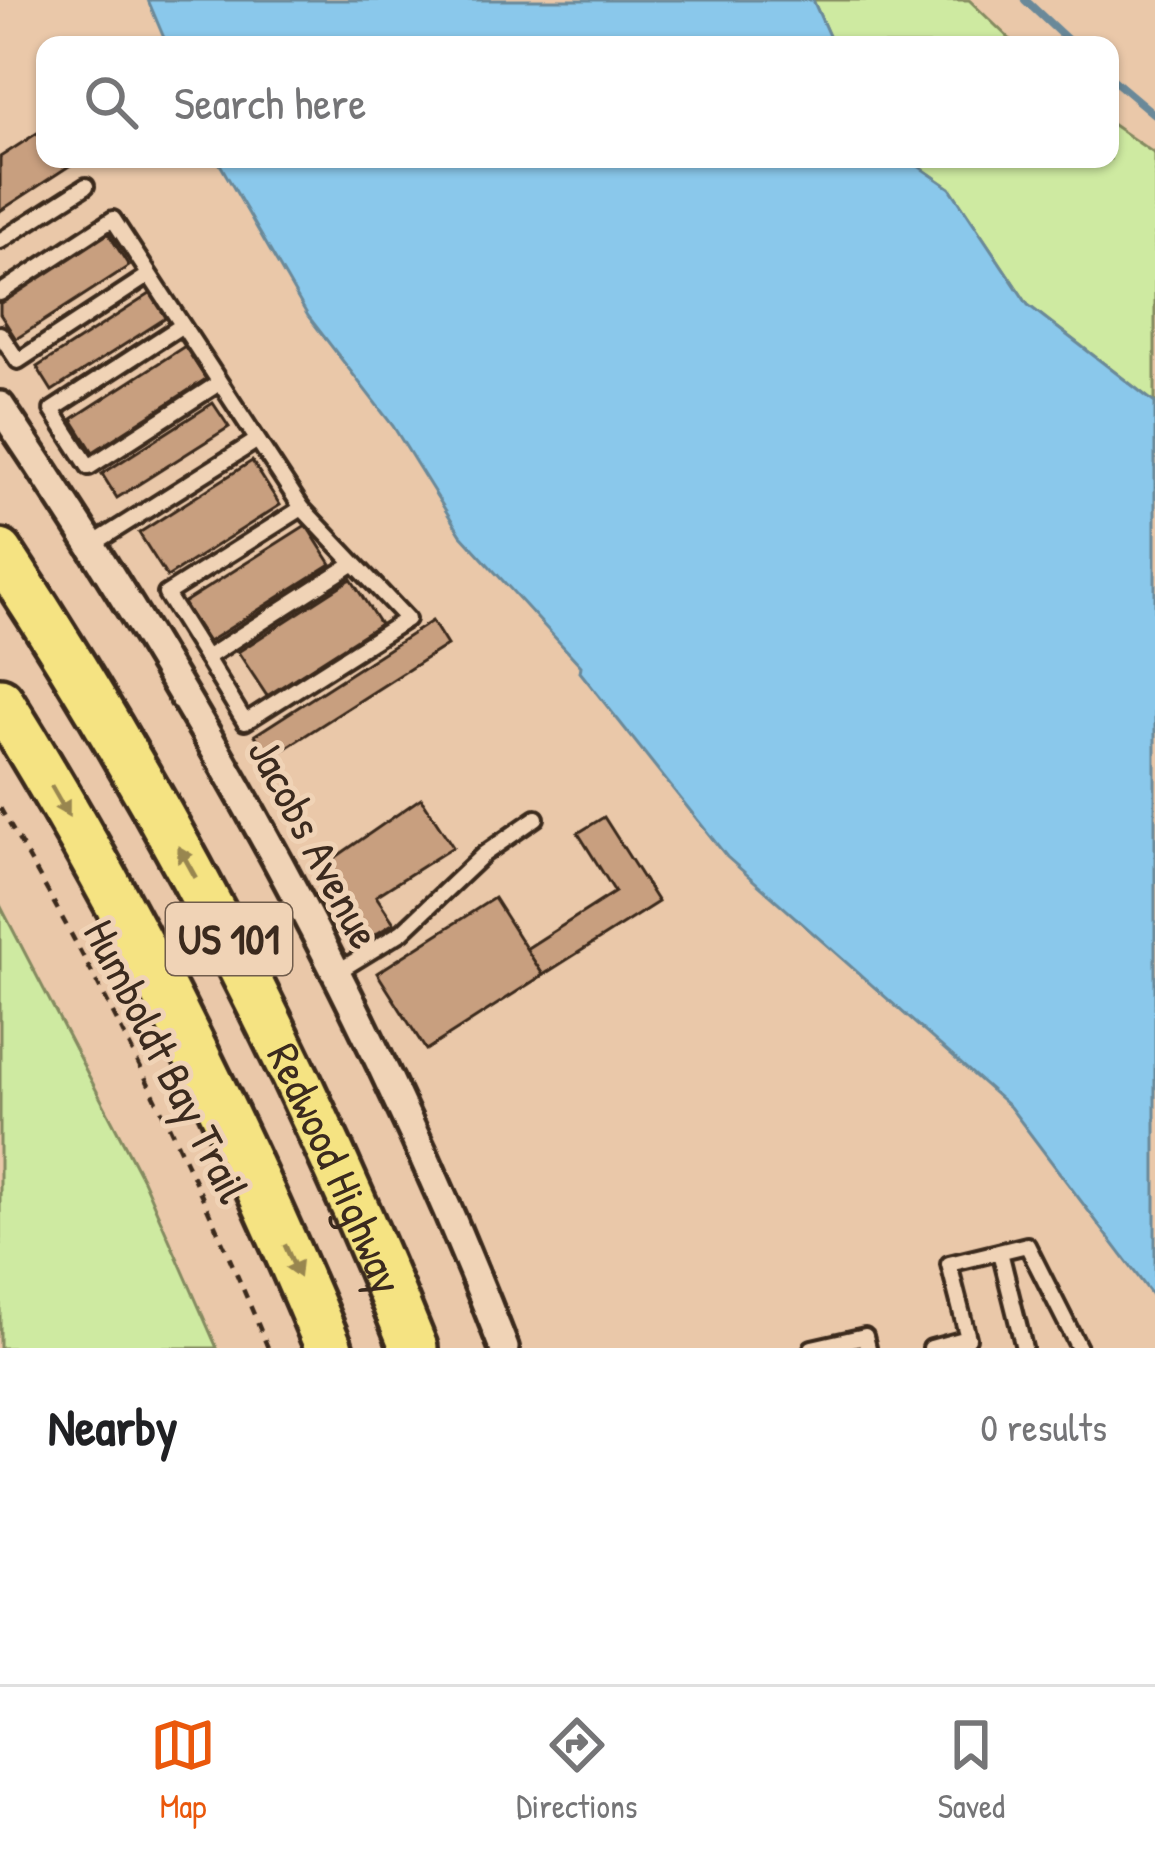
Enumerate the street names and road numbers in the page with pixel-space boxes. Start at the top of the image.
street label: Jacobs Avenue [234,727,396,959]
road number: US 101 [166,903,292,975]
street label: Humboldt Bay Trail [70,909,265,1213]
street label: Redwood Highway [253,1033,419,1303]

